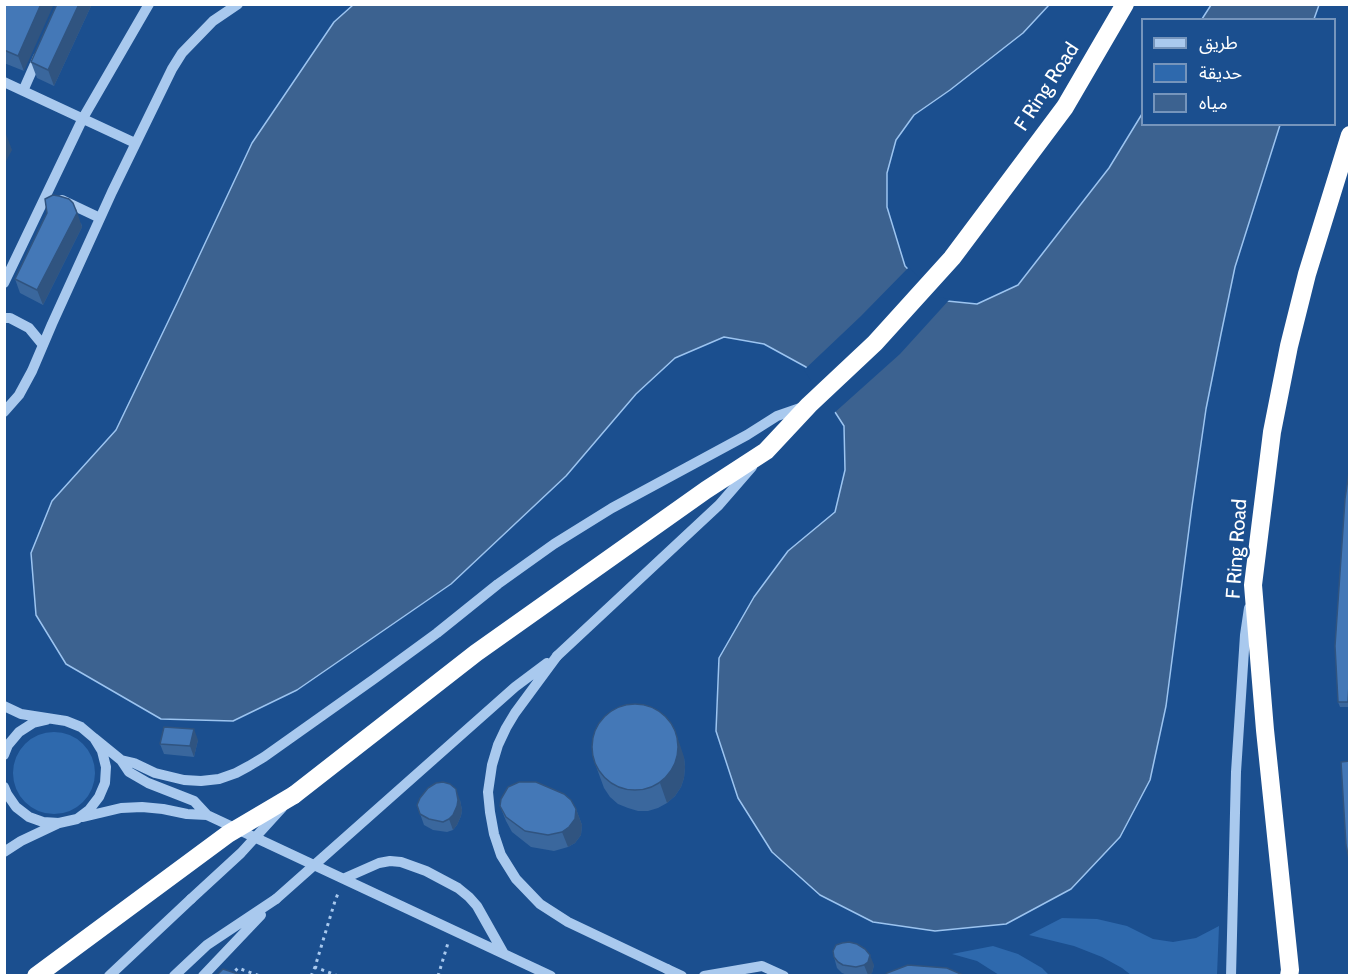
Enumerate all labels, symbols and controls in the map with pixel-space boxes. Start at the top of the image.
legend [1141,18,1336,126]
text: طريق [1199,32,1238,54]
street label: F Ring Road [1010,38,1084,136]
text: حديقة [1199,62,1242,84]
text: مياه [1199,92,1228,114]
street label: F Ring Road [1222,498,1252,600]

